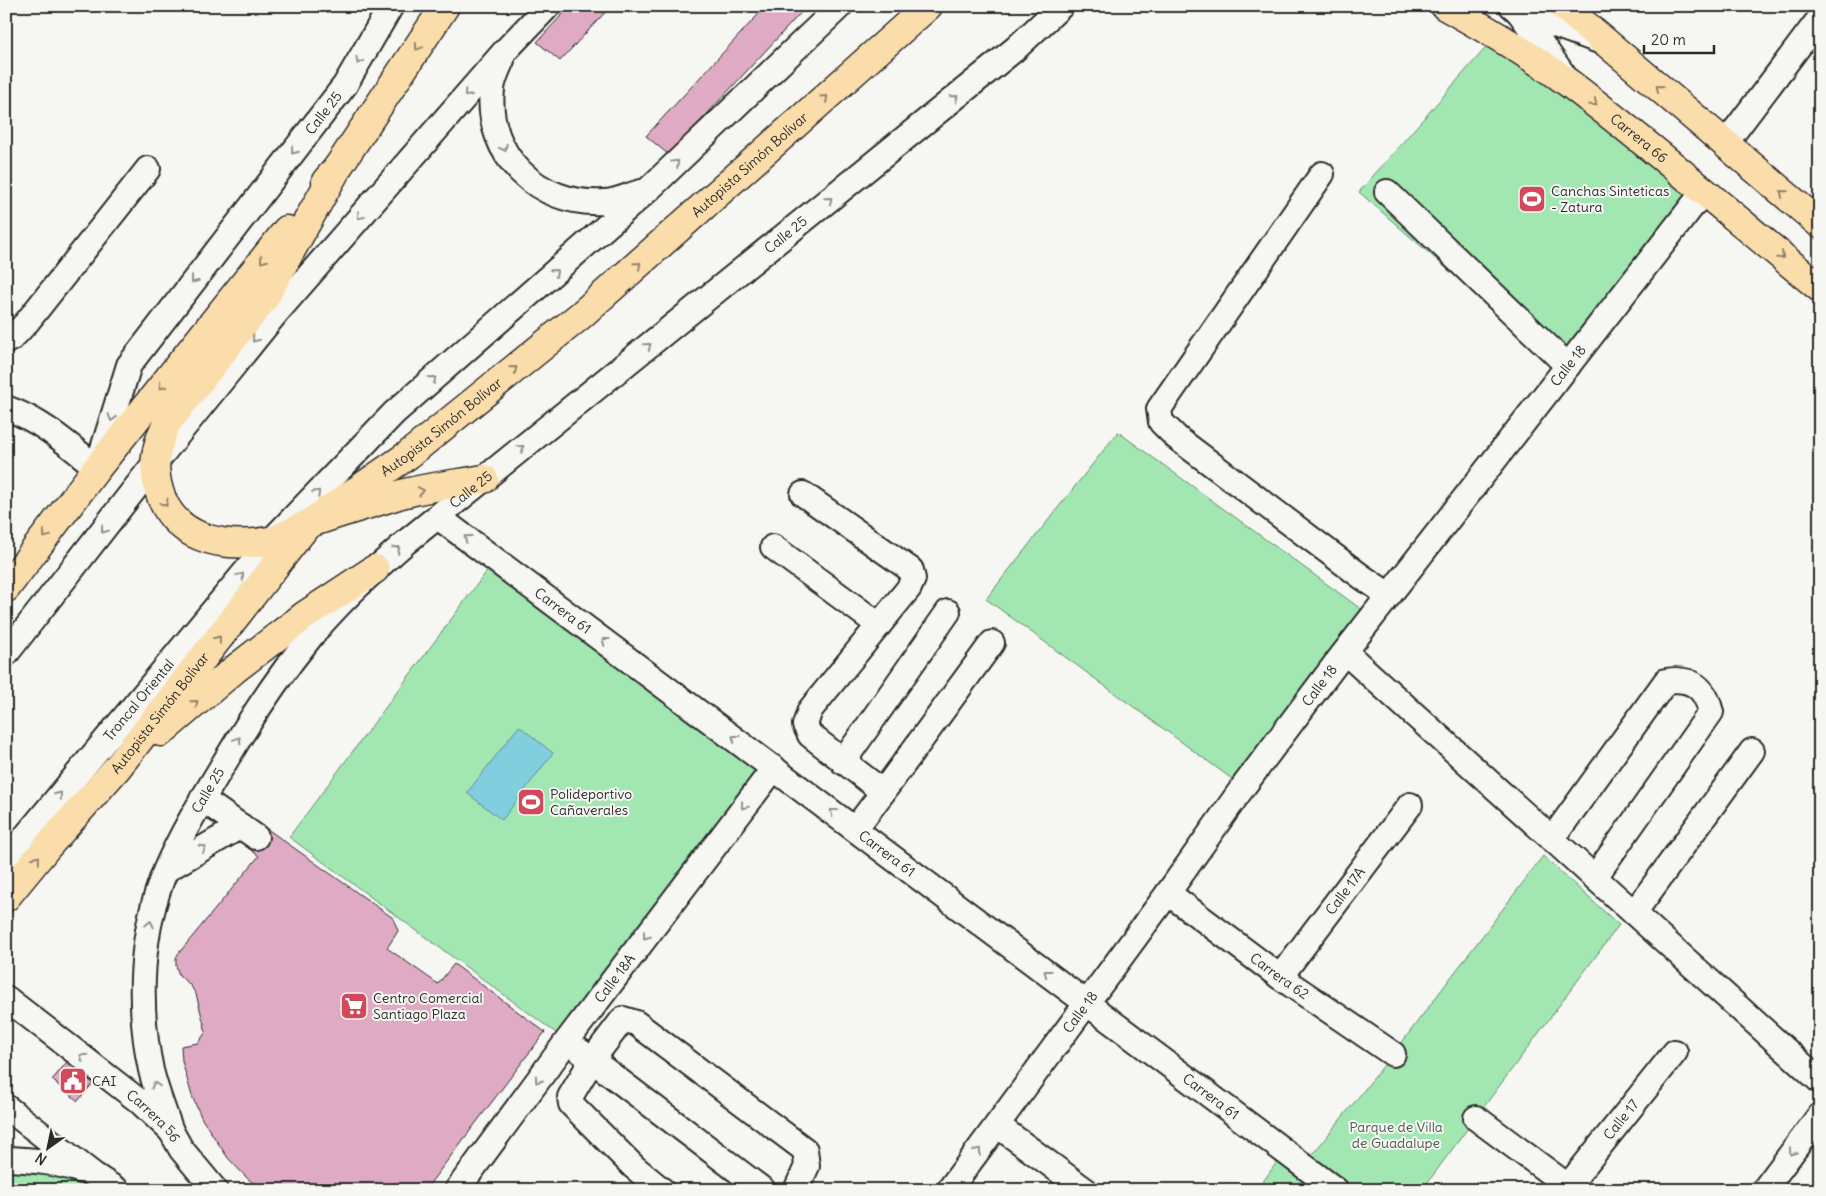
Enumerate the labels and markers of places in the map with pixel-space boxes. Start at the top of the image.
place label: Canchas Sinteticas - Zatura [1551,182,1669,216]
sports icon: Canchas Sinteticas - Zatura [1517,184,1547,214]
place label: Polideportivo Cañaverales [550,785,632,819]
sports icon: Polideportivo Cañaverales [516,787,546,817]
place label: Centro Comercial Santiago Plaza [373,989,483,1023]
supermarket icon: Centro Comercial Santiago Plaza [339,991,369,1021]
public building icon: CAI [58,1066,88,1096]
place label: CAI [92,1072,116,1090]

